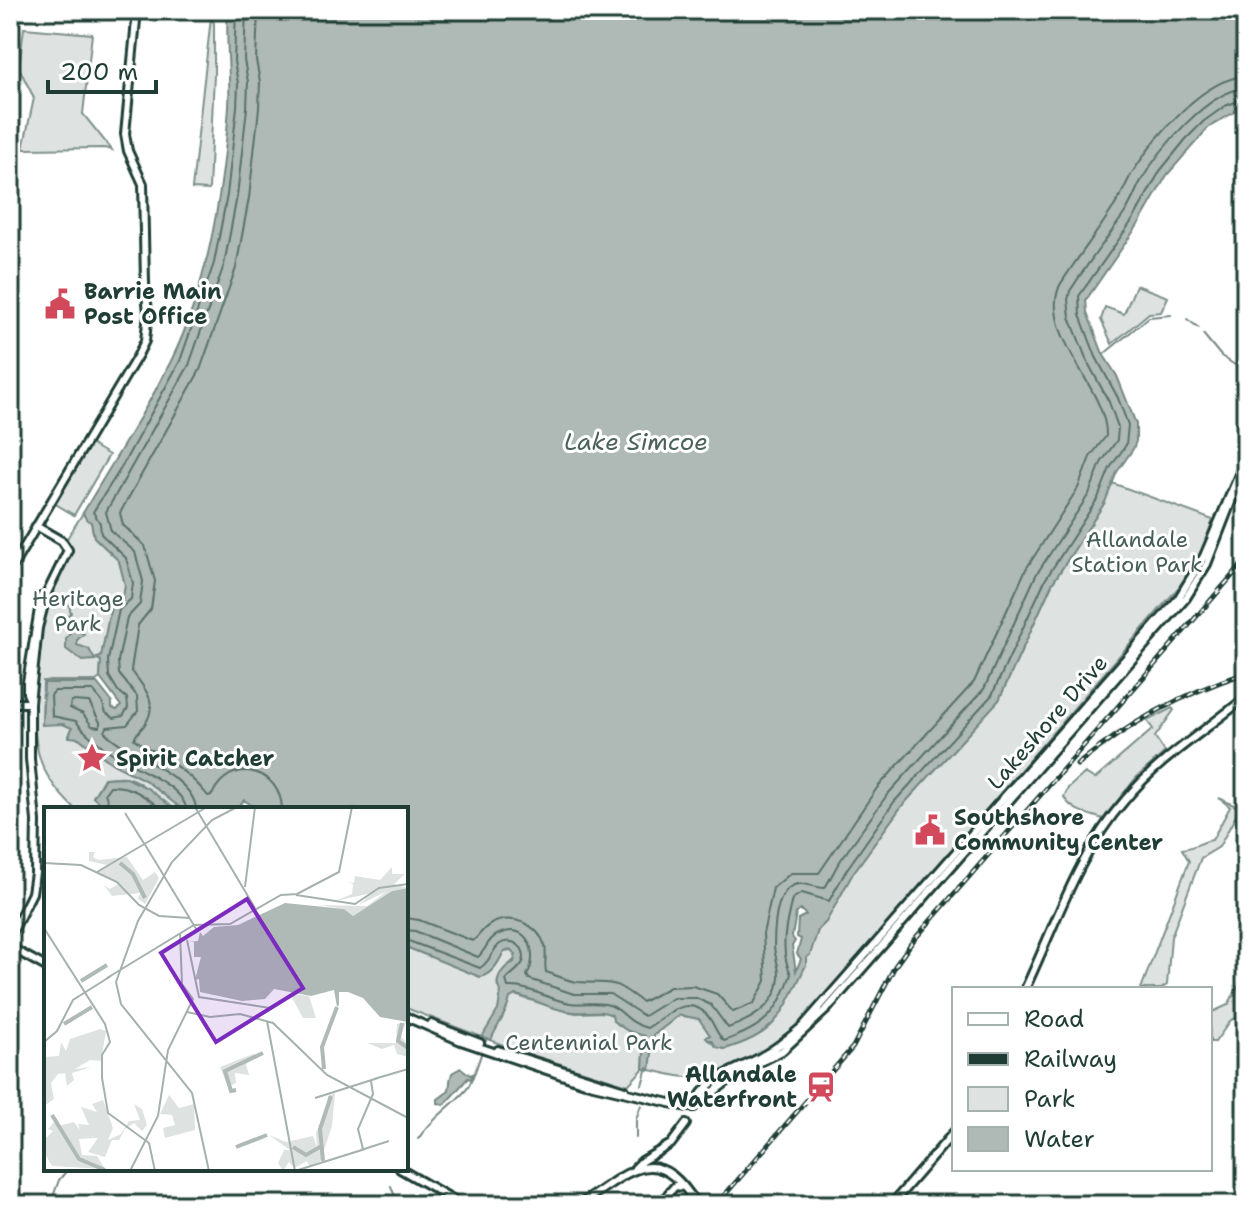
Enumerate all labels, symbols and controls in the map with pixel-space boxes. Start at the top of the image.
scale bar [48,44,156,94]
text: 200 m [60,56,138,88]
place label: Barrie Main Post Office [84,277,222,331]
public building icon: Barrie Main Post Office [43,287,77,321]
water label: Lake Simcoe [564,426,708,458]
park label: Allandale Station Park [1071,525,1203,579]
park label: Heritage Park [32,584,124,638]
street label: Lakeshore Drive [981,649,1114,796]
place icon: Spirit Catcher [75,741,109,775]
place label: Spirit Catcher [116,744,274,773]
place label: Southshore Community Center [954,803,1163,857]
inset map [44,807,408,1171]
public building icon: Southshore Community Center [913,813,947,847]
legend [952,987,1212,1171]
text: Road [1024,1003,1084,1035]
park label: Centennial Park [505,1028,673,1057]
text: Railway [1024,1043,1117,1075]
place label: Allandale Waterfront [667,1060,797,1114]
station icon: Allandale Waterfront [804,1070,838,1104]
text: Park [1024,1083,1076,1115]
text: Water [1024,1123,1095,1155]

